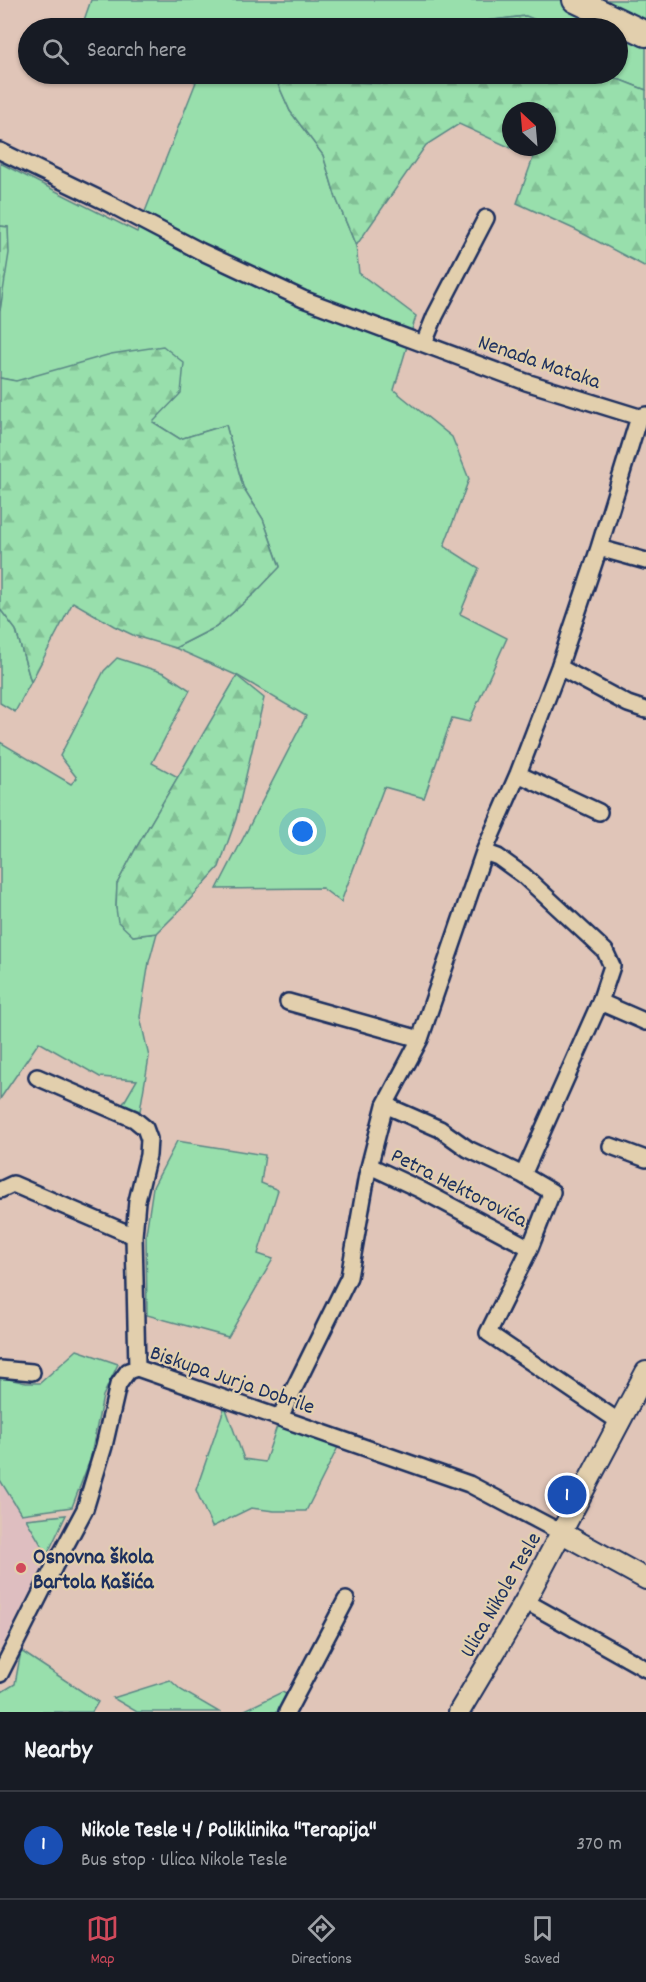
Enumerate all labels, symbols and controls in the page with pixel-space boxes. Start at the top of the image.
search box [18,18,628,84]
icon: search [39,35,72,68]
text: Search here [87,36,186,67]
north arrow [502,102,556,156]
street label: Nenada Mataka [473,328,605,399]
your location [288,817,317,846]
street label: Petra Hektorovića [385,1141,533,1237]
street label: Biskupa Jurja Dobrile [145,1339,318,1424]
pin: 1 [548,1472,586,1518]
street label: Ulica Nikole Tesle [454,1527,551,1664]
place label: Osnovna škola Bartola Kašića [33,1543,154,1599]
marker: Osnovna škola Bartola Kašića [14,1561,28,1575]
text: Nearby [24,1733,92,1770]
text: Nikole Tesle 4 / Poliklinika "Terapija" [81,1816,377,1847]
text: 1 [41,1831,46,1859]
text: 370 m [576,1831,622,1859]
text: Bus stop · Ulica Nikole Tesle [81,1847,287,1875]
tab: Map [86,1912,119,1971]
tab: Directions [291,1912,352,1971]
tab: Saved [524,1912,560,1971]

